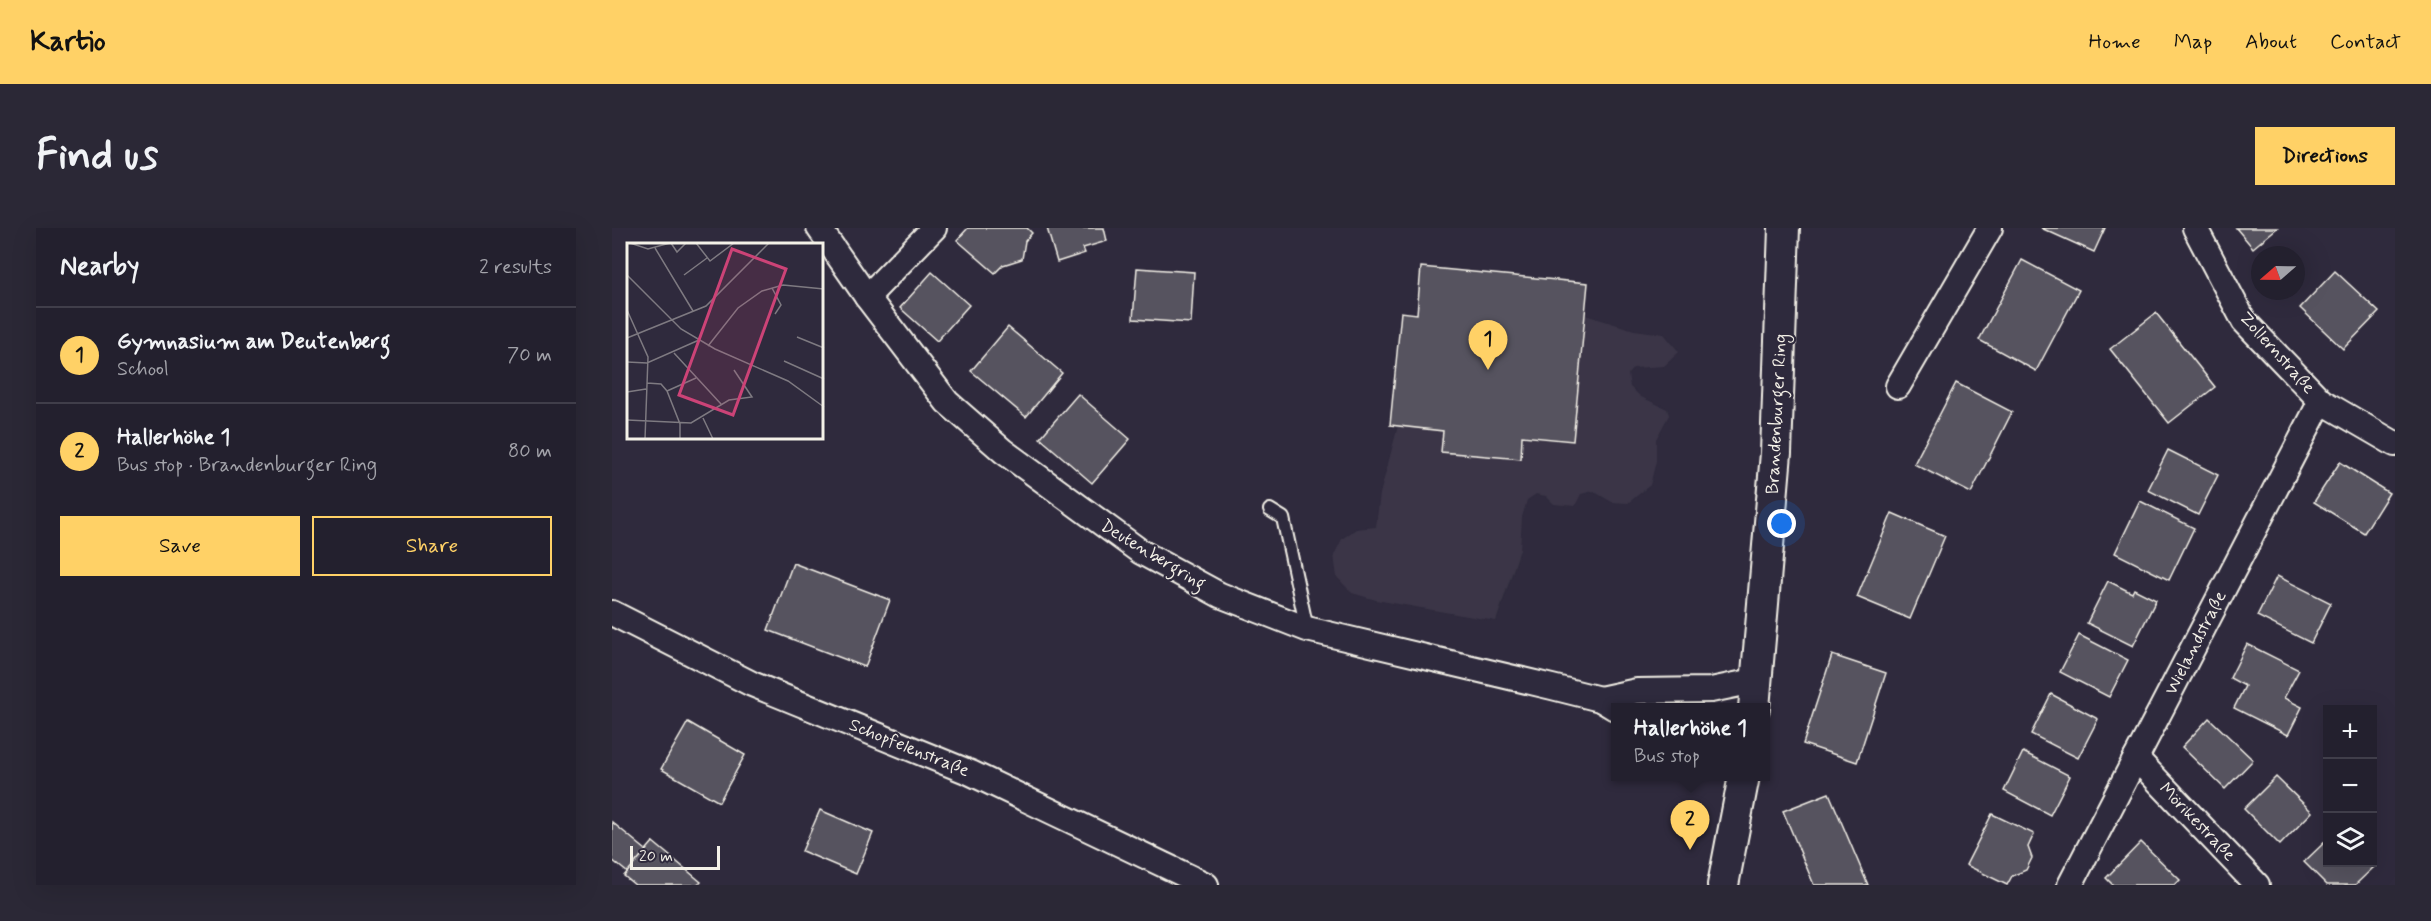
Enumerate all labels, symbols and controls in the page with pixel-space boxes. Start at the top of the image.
text: Kartio [30,24,106,61]
text: Home [2089,28,2141,56]
text: Map [2174,28,2212,56]
text: About [2245,28,2297,56]
text: Contact [2330,28,2401,56]
button: Directions [2255,127,2395,185]
text: Find us [36,129,158,184]
inset map [627,243,824,440]
north arrow [2251,246,2305,300]
text: Nearby [60,250,139,284]
text: 2 results [479,254,552,281]
street label: Zollernstraße [2234,307,2321,399]
pin: 1 [1468,320,1508,370]
text: Gymnasium am Deutenberg [117,328,390,356]
street label: Brandenburger Ring [1761,333,1795,495]
text: 1 [75,342,84,369]
text: 70 m [507,342,552,369]
text: School [117,356,169,383]
text: Hallerhöhe 1 [117,424,230,452]
text: 2 [75,438,84,465]
text: 80 m [508,438,552,465]
text: Bus stop · Brandenburger Ring [117,452,377,479]
your location [1767,509,1796,538]
street label: Deutenbergring [1095,514,1210,598]
button: Save [60,516,300,576]
button: Share [312,516,552,576]
street label: Wielandstraße [2159,587,2233,699]
popup [1611,703,1770,781]
map controls [2323,705,2377,867]
button: + [2323,705,2377,759]
street label: Schopfelenstraße [845,713,973,783]
text: Hallerhöhe 1 [1634,715,1747,743]
text: Bus stop [1634,743,1700,770]
button: − [2323,759,2377,813]
street label: Mörikestraße [2153,777,2241,867]
pin: 2 [1670,800,1710,850]
button: layers [2323,813,2377,867]
scale bar [630,843,720,870]
text: 20 m [639,846,673,867]

